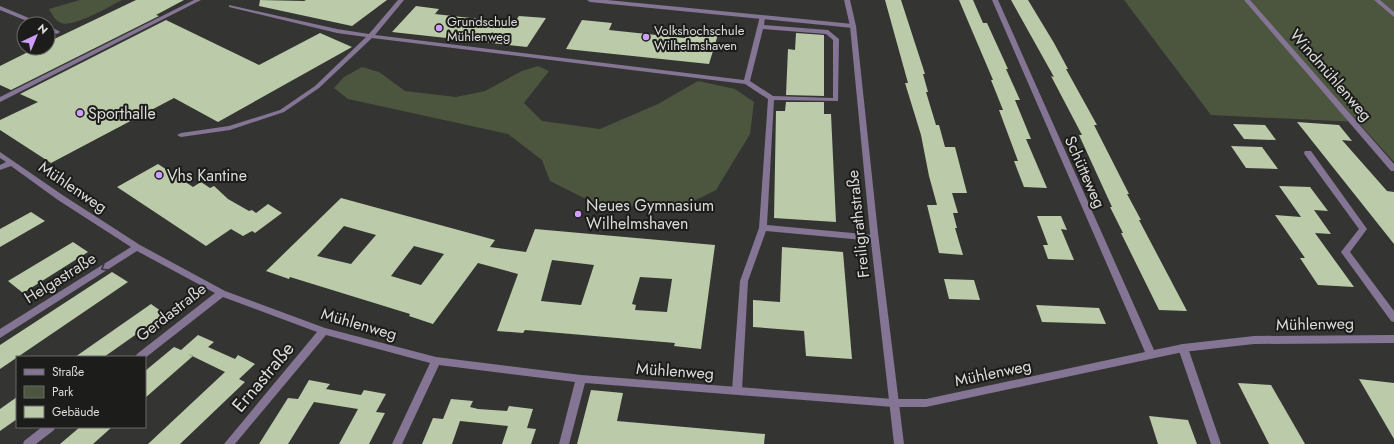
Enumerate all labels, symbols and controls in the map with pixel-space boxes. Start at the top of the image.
place label: Grundschule Mühlenweg [447,12,518,46]
north arrow [16,16,56,56]
text: N [34,20,52,38]
place label: Volkshochschule Wilhelmshaven [654,21,745,55]
marker: Grundschule Mühlenweg [434,23,444,33]
street label: Windmühlenweg [1285,24,1377,126]
marker: Volkshochschule Wilhelmshaven [641,32,651,42]
place label: Sporthalle [88,102,156,125]
marker: Sporthalle [75,108,85,118]
street label: Schütteweg [1059,132,1111,212]
street label: Mühlenweg [34,156,112,218]
place label: Vhs Kantine [167,164,247,187]
street label: Freiligrathstraße [841,169,875,279]
marker: Vhs Kantine [154,170,164,180]
place label: Neues Gymnasium Wilhelmshaven [586,194,714,235]
marker: Neues Gymnasium Wilhelmshaven [573,209,583,219]
street label: Helgastraße [20,247,100,309]
one-way arrow [101,263,108,271]
street label: Gerdastraße [131,277,211,347]
street label: Mühlenweg [318,302,400,346]
street label: Mühlenweg [1276,312,1354,336]
street label: Ernastraße [226,336,301,418]
street label: Mühlenweg [952,354,1034,392]
legend [16,356,146,428]
street label: Mühlenweg [635,357,715,385]
text: Straße [52,363,84,381]
text: Park [52,383,74,401]
text: Gebäude [52,403,99,421]

